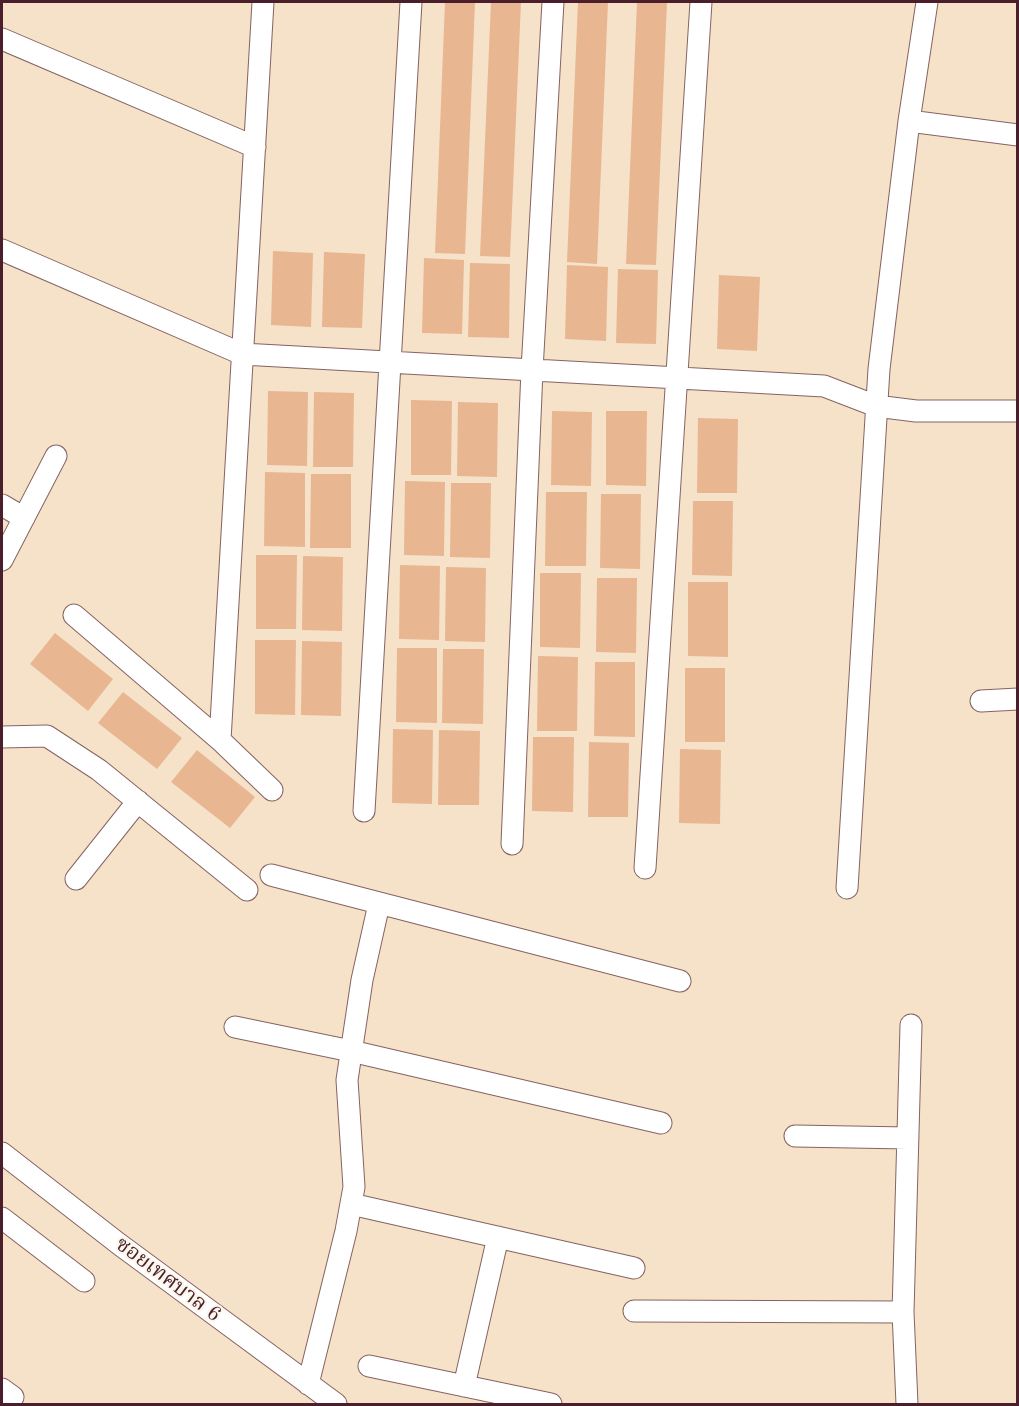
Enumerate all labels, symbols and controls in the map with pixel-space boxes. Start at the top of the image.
street label: ซอยเทศบาล 6 [110,1232,226,1328]

